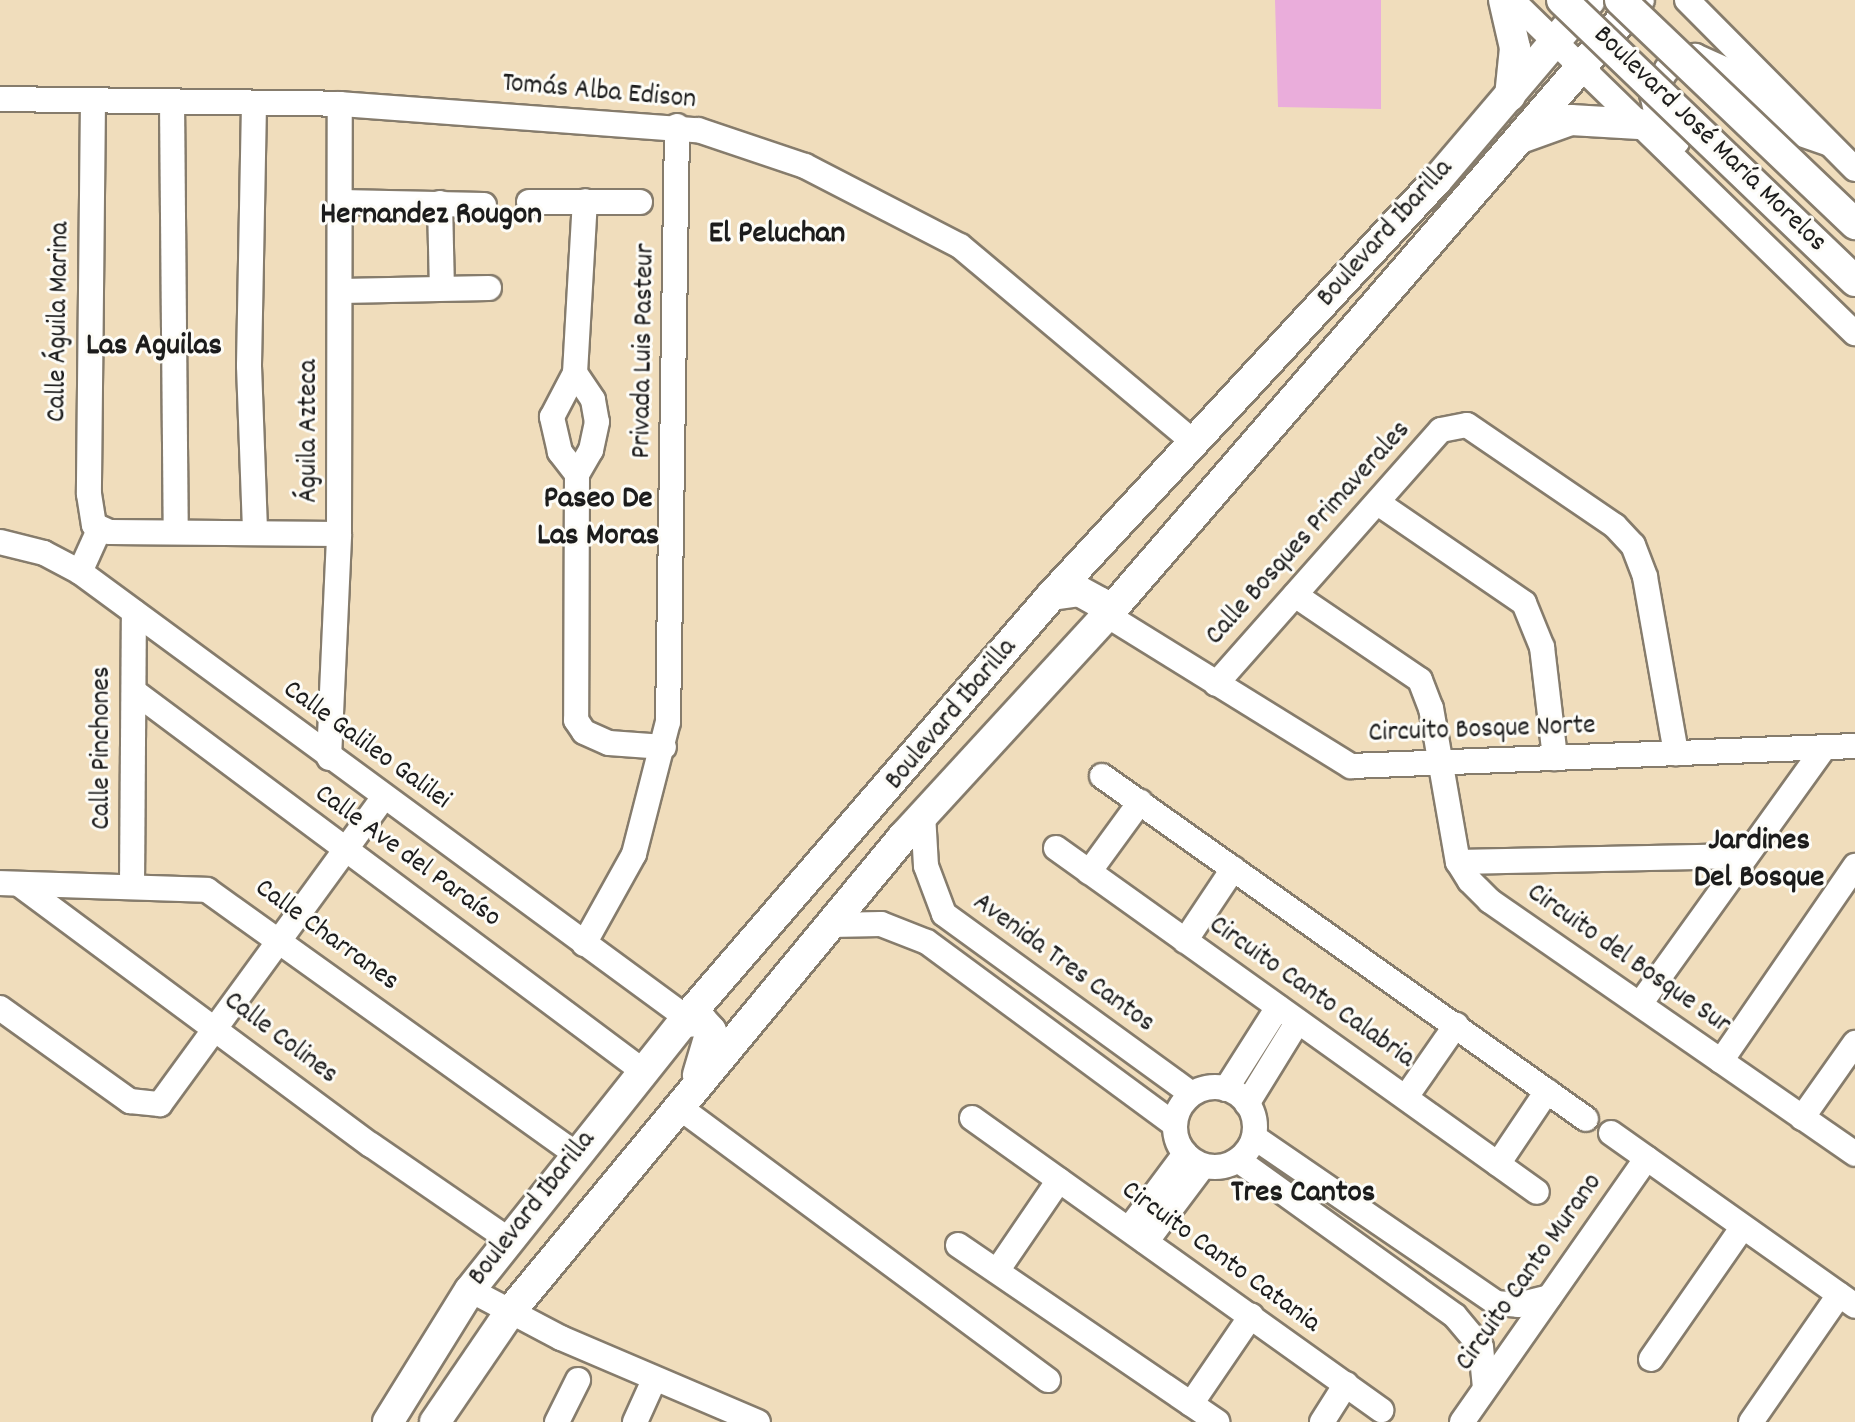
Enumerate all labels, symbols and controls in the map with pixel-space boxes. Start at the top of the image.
street label: Boulevard José María Morelos [1585,20,1833,260]
street label: Tomás Alba Edison [501,68,697,118]
street label: Boulevard Ibarilla [1311,153,1461,315]
district label: Hernandez Rougon [320,197,542,235]
district label: El Peluchan [709,216,845,254]
street label: Calle Águila Marina [41,222,79,422]
street label: Privada Luis Pasteur [626,243,664,459]
district label: Las Aguilas [86,328,222,366]
street label: Águila Azteca [293,359,327,503]
street label: Calle Bosques Primaverales [1199,415,1419,653]
district label: Paseo De Las Moras [537,482,659,557]
street label: Boulevard Ibarilla [879,632,1025,798]
street label: Calle Pinchones [86,666,120,830]
street label: Calle Galileo Galilei [276,674,456,818]
street label: Circuito Bosque Norte [1368,710,1596,752]
street label: Calle Ave del Paraíso [307,778,507,936]
district label: Jardines Del Bosque [1694,824,1824,899]
street label: Calle Charranes [247,873,405,999]
street label: Circuito del Bosque Sur [1520,877,1736,1043]
street label: Avenida Tres Cantos [966,887,1160,1041]
street label: Circuito Canto Calabria [1202,909,1420,1077]
street label: Calle Colines [216,985,344,1093]
street label: Boulevard Ibarilla [462,1125,604,1293]
street label: Circuito Canto Murano [1449,1168,1611,1378]
street label: Circuito Canto Catania [1114,1175,1326,1341]
district label: Tres Cantos [1231,1175,1375,1213]

